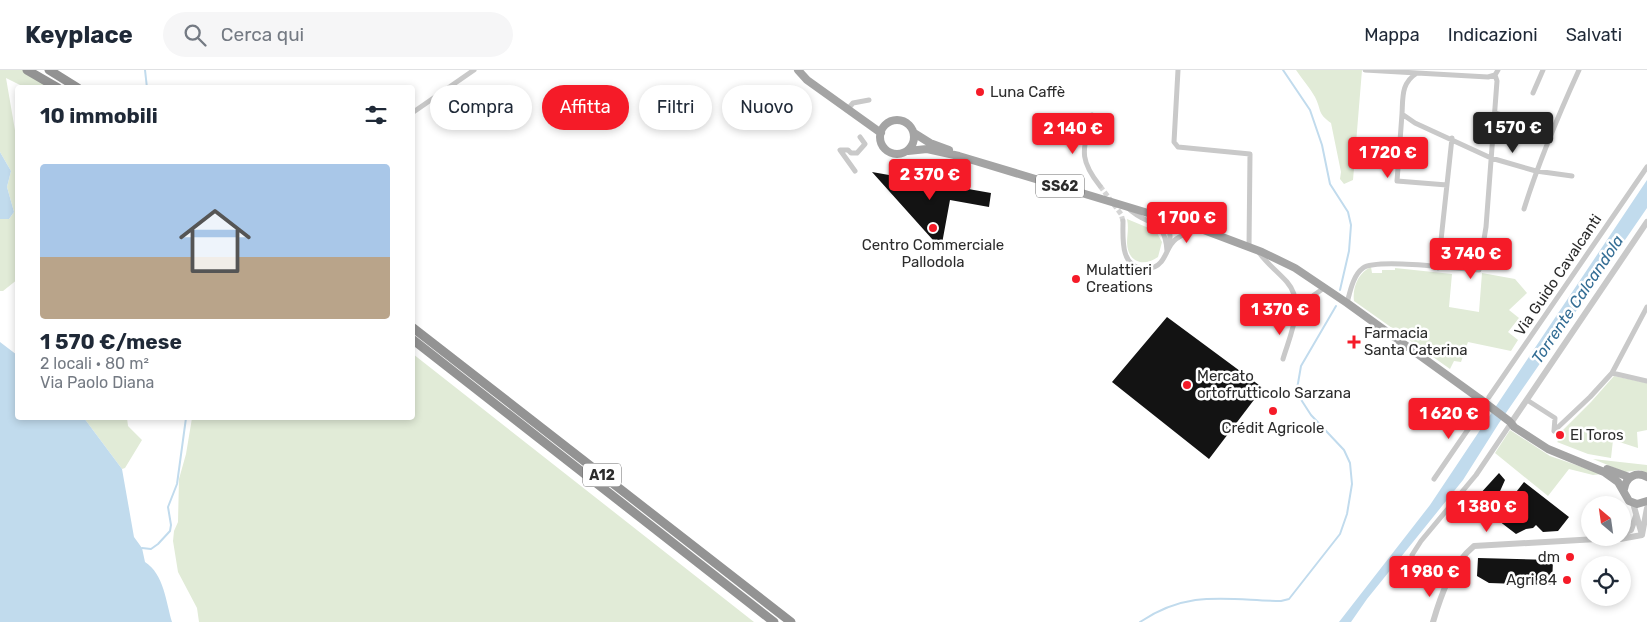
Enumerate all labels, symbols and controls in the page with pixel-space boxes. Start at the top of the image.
search box [163,12,513,57]
text: Keyplace [25,21,133,49]
icon: search [181,21,209,49]
text: Cerca qui [221,23,304,46]
text: Mappa [1364,24,1420,46]
text: Indicazioni [1448,24,1538,46]
text: Salvati [1566,24,1622,46]
place label: Luna Caffè [990,83,1065,101]
chip: Compra [430,85,532,130]
chip: Affitta [542,85,629,130]
chip: Filtri [639,85,712,130]
chip: Nuovo [722,85,812,130]
marker: Luna Caffè [974,86,986,98]
icon: filters [362,101,390,129]
text: 10 immobili [40,103,158,128]
pin: 2 140 € [1027,112,1119,155]
pin: 1 570 € [1467,112,1559,154]
text: 1 570 € [1484,118,1542,137]
text: 2 140 € [1043,119,1103,138]
pin: 1 720 € [1342,136,1434,179]
text: 1 720 € [1359,143,1417,162]
pin: 2 370 € [884,158,976,201]
text: 2 370 € [900,165,960,184]
road number: SS62 [1036,174,1084,198]
icon: home [170,196,260,286]
pin: 1 700 € [1141,202,1233,244]
text: 1 700 € [1158,208,1216,227]
street label: Via Guido Cavalcanti [1511,211,1605,339]
marker: Centro Commerciale Pallodola [927,222,939,234]
water label: Torrente Calcandola [1527,232,1627,367]
place label: Centro Commerciale Pallodola [862,236,1004,271]
pin: 3 740 € [1425,238,1517,280]
text: 3 740 € [1441,244,1501,263]
place label: Mulattieri Creations [1086,261,1153,296]
marker: Mulattieri Creations [1070,273,1082,285]
pin: 1 370 € [1234,294,1326,336]
text: 1 370 € [1251,300,1309,319]
place label: Farmacia Santa Caterina [1364,324,1468,359]
text: 1 570 €/mese [40,329,182,354]
marker: Farmacia Santa Caterina [1348,336,1360,348]
text: 2 locali · 80 m² [40,354,149,373]
place label: Mercato ortofrutticolo Sarzana [1197,367,1351,402]
text: Via Paolo Diana [40,373,154,392]
marker: Mercato ortofrutticolo Sarzana [1181,379,1193,391]
pin: 1 620 € [1403,398,1495,440]
text: 1 620 € [1419,404,1479,423]
marker: Crédit Agricole [1267,405,1279,417]
place label: Crédit Agricole [1222,419,1324,437]
place label: El Toros [1570,426,1624,444]
marker: El Toros [1554,429,1566,441]
road number: A12 [583,464,621,486]
pin: 1 380 € [1441,490,1533,533]
north arrow [1581,496,1631,546]
map controls [1581,496,1631,606]
text: 1 380 € [1457,497,1517,516]
place label: dm [1538,548,1560,566]
marker: dm [1564,551,1576,563]
pin: 1 980 € [1384,556,1476,598]
button: locate [1581,556,1631,606]
text: 1 980 € [1400,562,1460,581]
place label: Agri 84 [1506,571,1557,589]
marker: Agri 84 [1561,574,1573,586]

